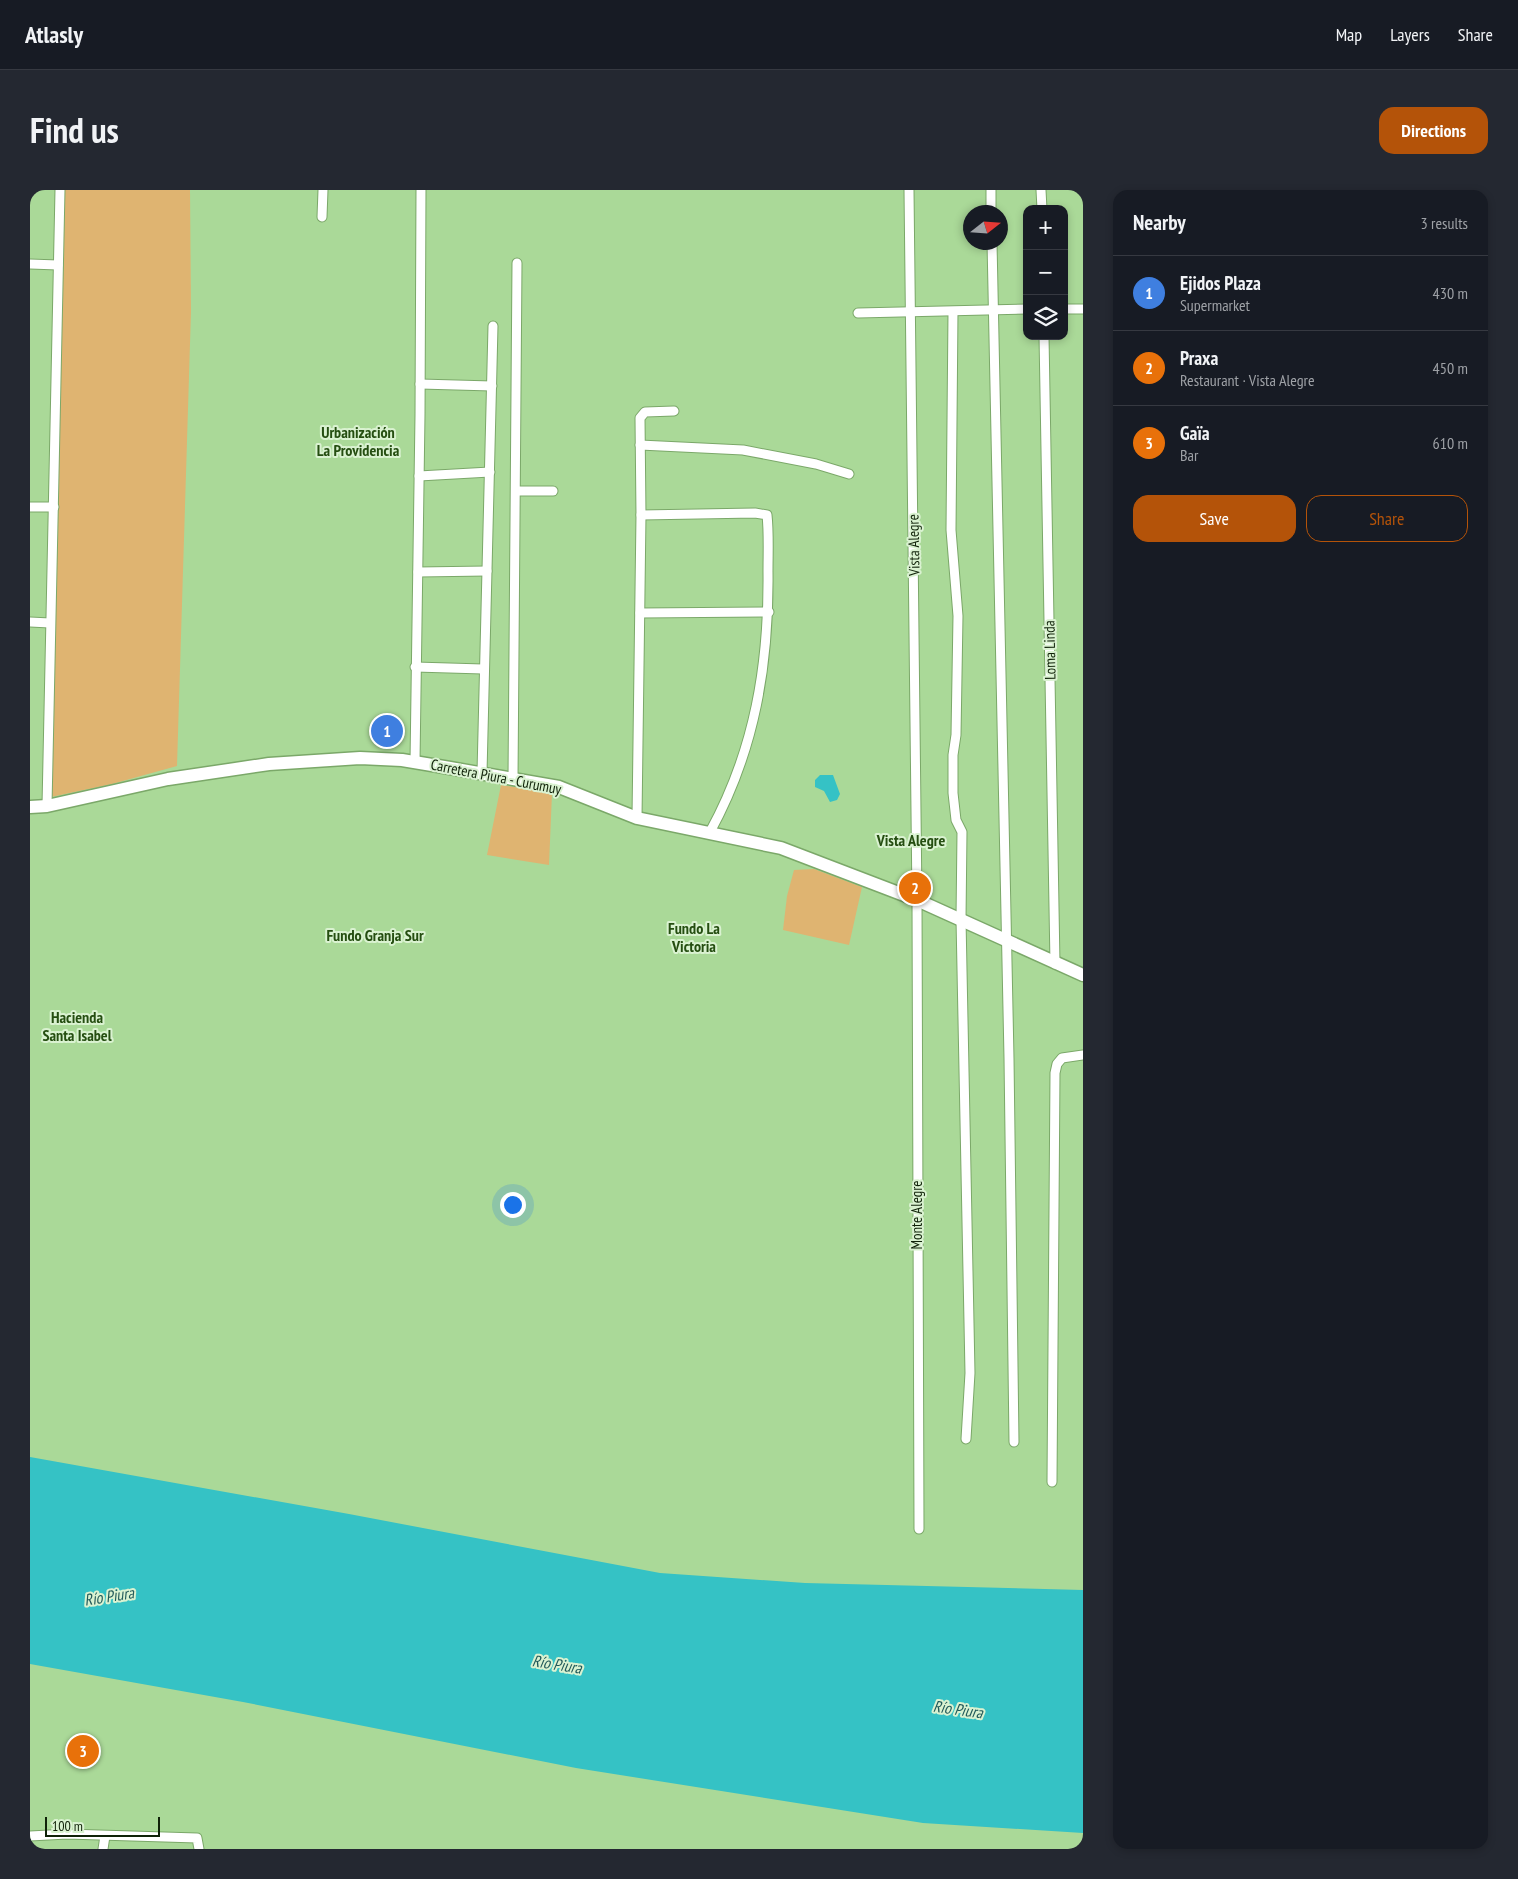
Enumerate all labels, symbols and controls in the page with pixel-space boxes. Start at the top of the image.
text: Atlasly [25,19,83,50]
text: Map [1336,23,1362,46]
text: Layers [1390,23,1430,46]
text: Share [1458,23,1493,46]
text: Find us [30,107,119,153]
button: Directions [1379,107,1488,154]
north arrow [963,205,1008,250]
map controls [1023,205,1068,340]
button: + [1023,205,1068,250]
text: Nearby [1133,209,1186,236]
text: 3 results [1421,213,1468,233]
button: − [1023,250,1068,295]
text: Ejidos Plaza [1180,271,1261,295]
text: 1 [1145,283,1153,303]
text: 430 m [1433,283,1468,303]
button: layers [1023,295,1068,340]
text: Supermarket [1180,295,1250,315]
text: Praxa [1180,346,1218,370]
text: 2 [1145,358,1153,378]
text: 450 m [1433,358,1468,378]
text: Restaurant · Vista Alegre [1180,370,1315,390]
text: Gaïa [1180,421,1210,445]
district label: Urbanización La Providencia [317,422,400,460]
text: 3 [1145,433,1153,453]
text: 610 m [1433,433,1468,453]
text: Bar [1180,445,1198,465]
button: Save [1133,495,1296,542]
button: Share [1306,495,1468,542]
street label: Vista Alegre [903,514,924,577]
street label: Loma Linda [1039,620,1060,680]
pin: 1 [371,712,403,750]
street label: Carretera Piura - Curumuy [429,755,563,799]
district label: Vista Alegre [876,830,945,850]
pin: 2 [899,869,931,907]
district label: Fundo La Victoria [668,918,720,956]
district label: Fundo Granja Sur [326,925,424,945]
district label: Hacienda Santa Isabel [42,1007,112,1045]
street label: Monte Alegre [907,1180,926,1250]
your location [500,1192,526,1218]
water label: Río Piura [83,1582,137,1610]
water label: Río Piura [531,1650,585,1678]
water label: Río Piura [932,1696,986,1723]
pin: 3 [67,1732,99,1770]
scale bar [45,1814,160,1837]
text: 100 m [52,1817,83,1835]

